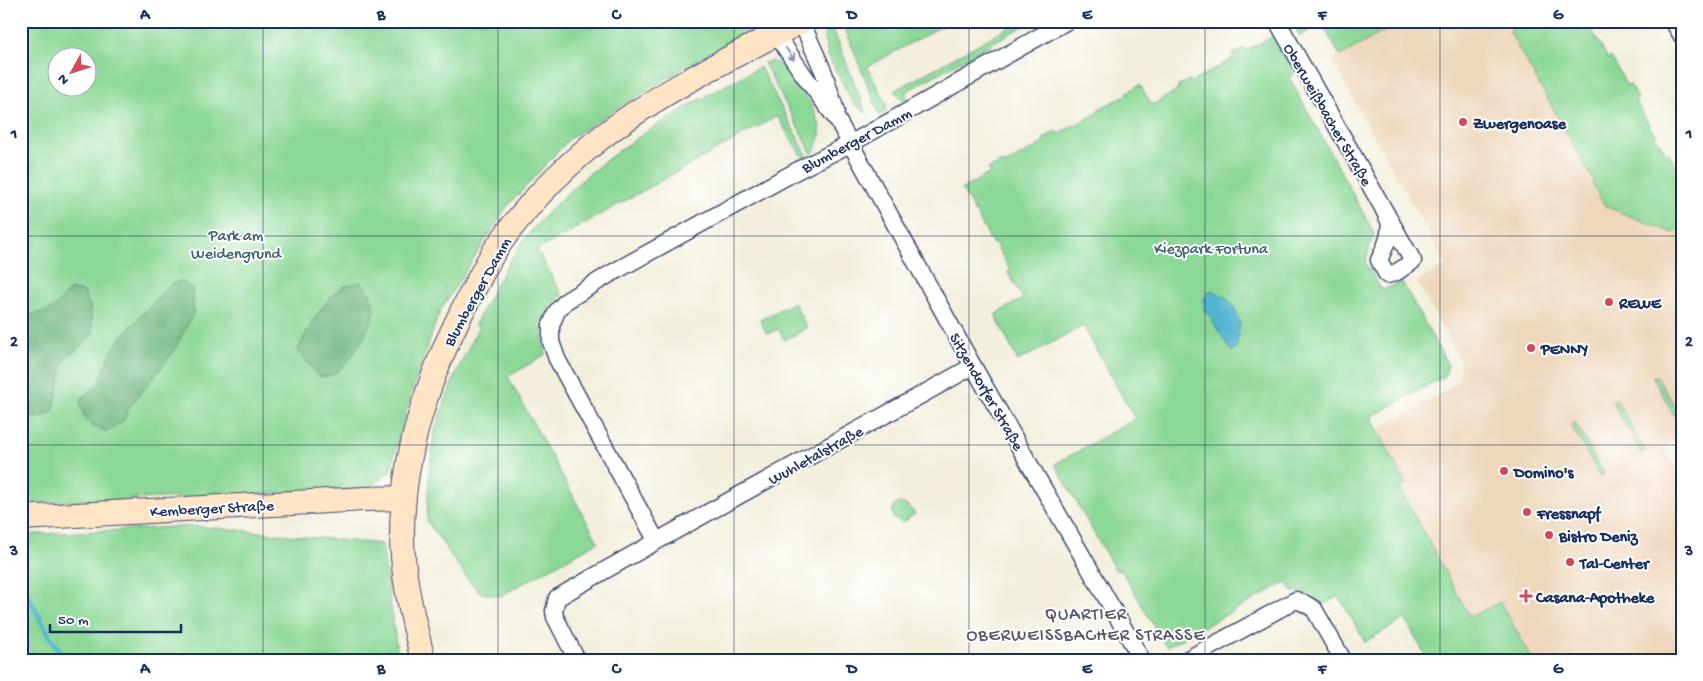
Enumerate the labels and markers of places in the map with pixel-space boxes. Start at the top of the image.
marker: Zwergenoase [1457,116,1469,128]
place label: Zwergenoase [1473,116,1567,135]
marker: REWE [1603,296,1615,308]
place label: REWE [1618,296,1662,315]
marker: PENNY [1525,342,1537,354]
place label: PENNY [1540,342,1589,361]
marker: Domino's [1498,465,1510,477]
place label: Domino's [1512,465,1575,484]
place label: Fressnapf [1536,505,1602,525]
marker: Fressnapf [1521,506,1533,518]
marker: Bistro Deniz [1543,529,1555,541]
place label: Bistro Deniz [1558,529,1639,548]
marker: Tal-Center [1564,556,1576,568]
place label: Tal-Center [1578,556,1651,575]
marker: Casana-Apotheke [1520,590,1532,602]
place label: Casana-Apotheke [1535,590,1655,609]

